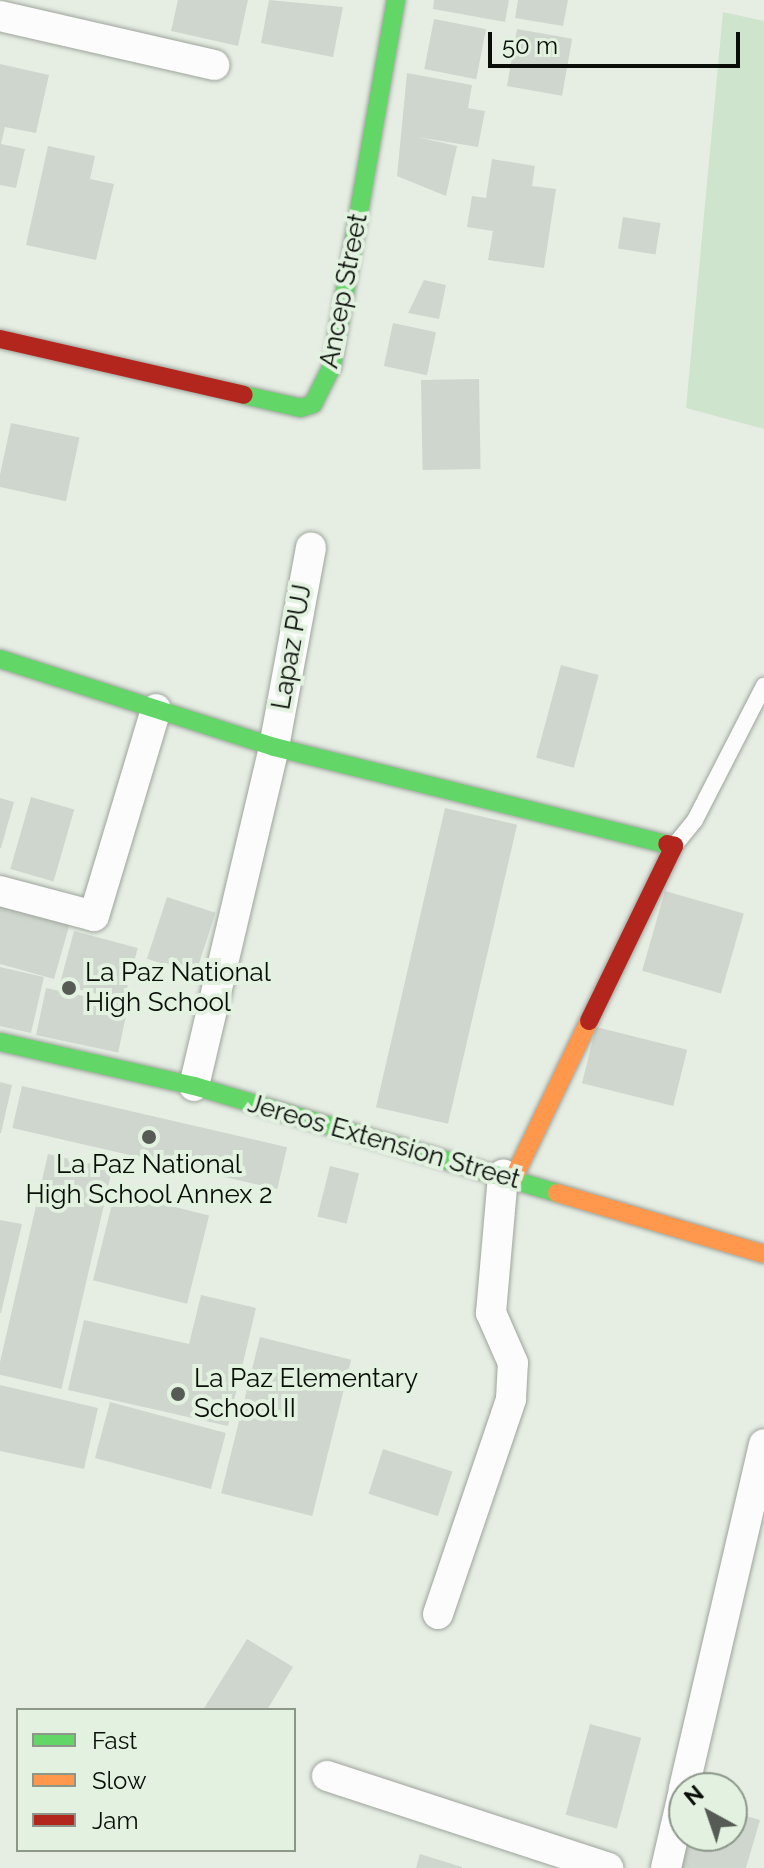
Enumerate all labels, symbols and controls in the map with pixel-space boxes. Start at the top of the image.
scale bar [492,16,744,66]
text: 50 m [502,31,558,60]
street label: Ancep Street [314,211,374,371]
street label: Lapaz PUJ [266,582,318,712]
place label: La Paz National High School [85,957,271,1018]
marker: La Paz National High School [60,979,78,997]
street label: Jereos Extension Street [244,1088,524,1196]
marker: La Paz National High School Annex 2 [140,1128,158,1146]
place label: La Paz National High School Annex 2 [25,1149,273,1210]
place label: La Paz Elementary School II [194,1363,418,1424]
marker: La Paz Elementary School II [169,1385,187,1403]
legend [16,1708,296,1852]
text: Fast [92,1726,137,1755]
text: Slow [92,1766,146,1795]
north arrow [668,1772,748,1852]
text: N [679,1780,709,1811]
text: Jam [92,1806,138,1835]

